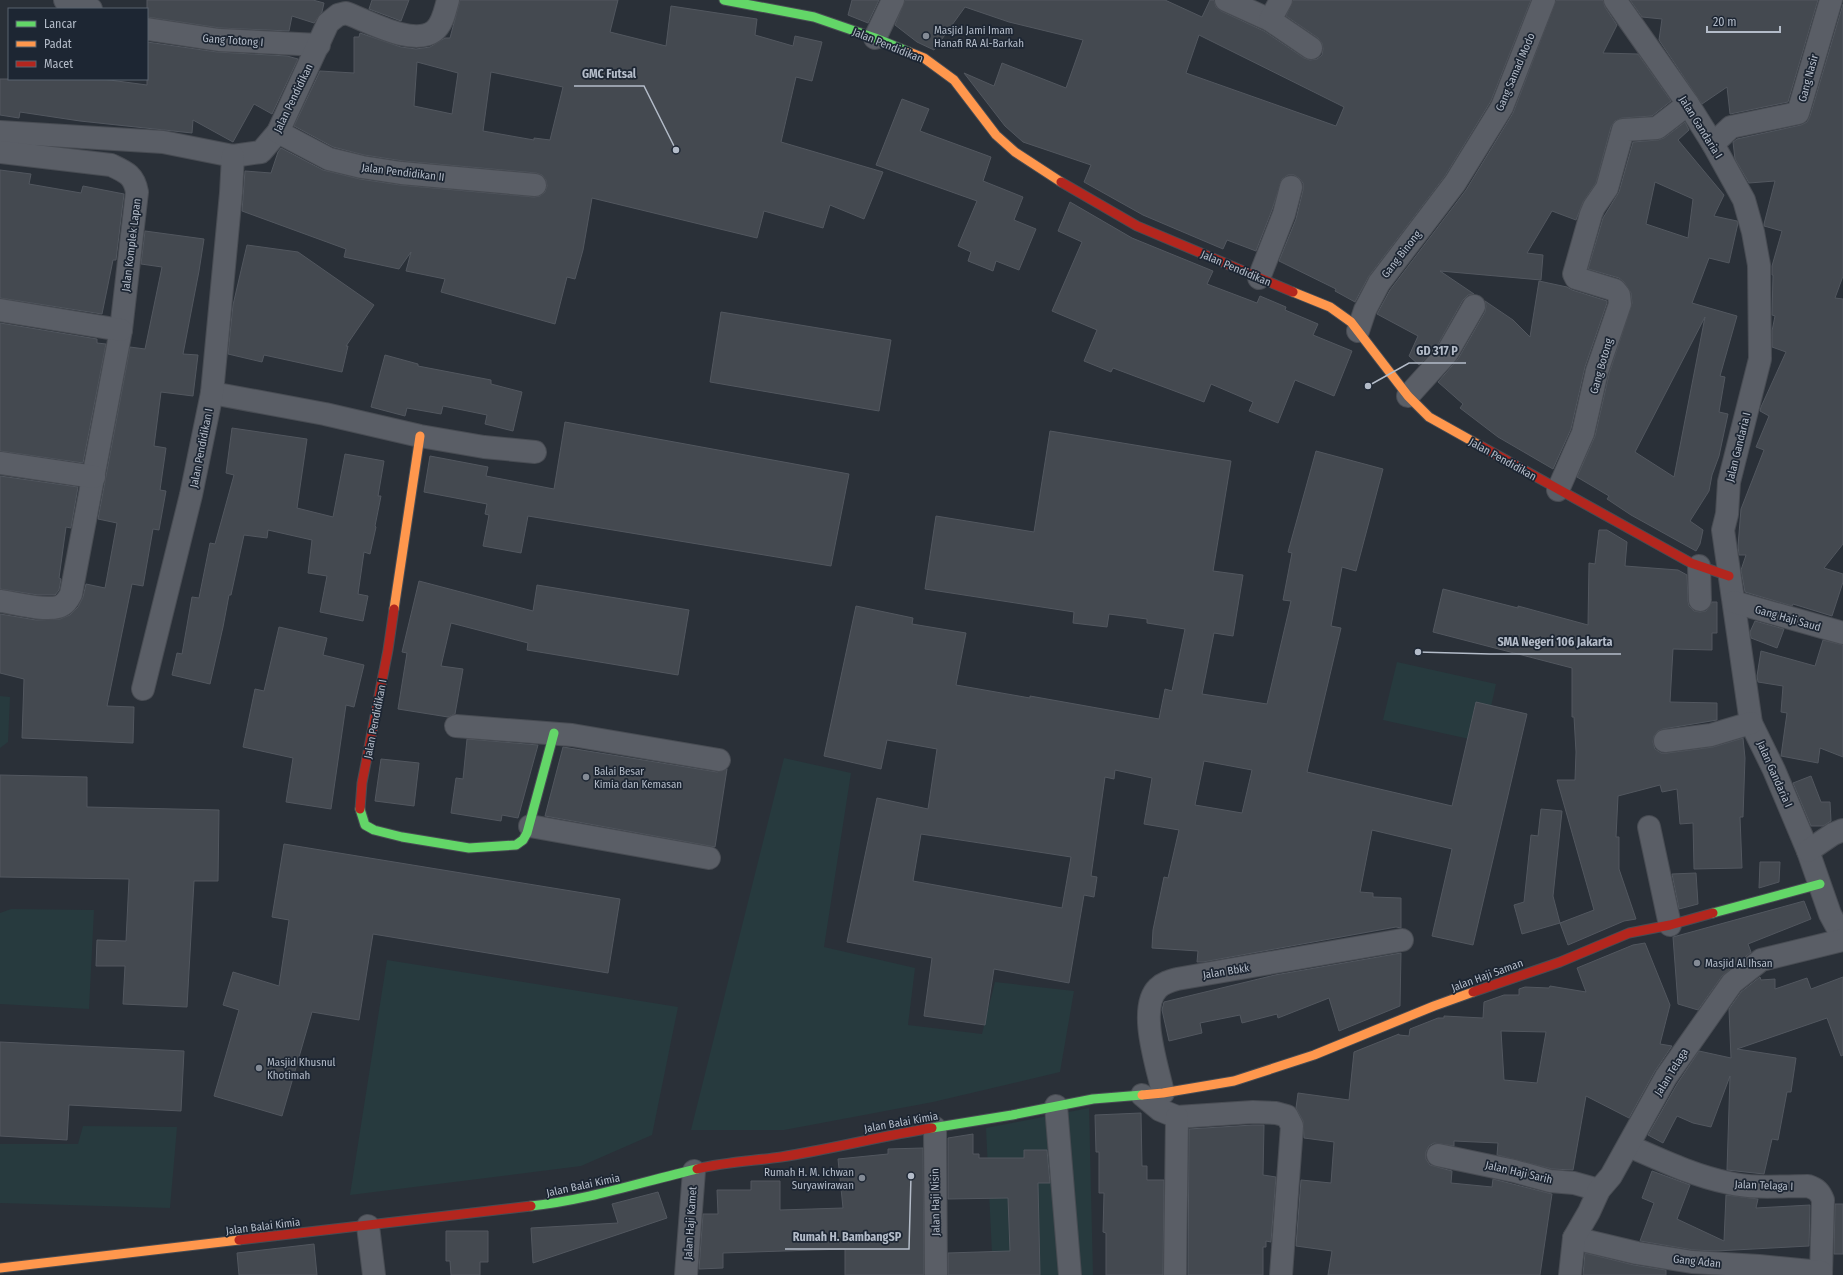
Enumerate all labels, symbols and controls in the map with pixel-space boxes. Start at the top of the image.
legend [8,8,148,80]
scale bar [1707,8,1780,34]
text: 20 m [1713,15,1737,29]
text: Lancar [44,17,77,31]
place label: Masjid Jami Imam Hanafi RA Al-Barkah [934,24,1024,50]
street label: Jalan Pendidikan [851,25,925,66]
marker: Masjid Jami Imam Hanafi RA Al-Barkah [921,31,931,41]
street label: Gang Samad Modo [1493,31,1538,113]
street label: Gang Totong I [202,32,264,49]
text: Padat [44,37,72,51]
street label: Gang Nasir [1796,53,1821,103]
text: Macet [44,57,73,71]
street label: Jalan Pendidikan [271,62,316,135]
callout: GMC Futsal [574,62,644,86]
text: GMC Futsal [582,67,637,81]
street label: Jalan Gandaria I [1676,94,1725,161]
street label: Jalan Pendidikan II [361,161,445,184]
street label: Jalan Komplek Lapan [119,198,144,292]
street label: Gang Binong [1379,227,1424,281]
street label: Jalan Pendidikan [1199,248,1273,289]
street label: Gang Botong [1587,336,1616,395]
callout: GD 317 P [1409,339,1466,363]
text: GD 317 P [1416,344,1458,358]
street label: Jalan Pendidikan I [187,407,216,489]
street label: Jalan Gandaria I [1724,411,1753,483]
street label: Jalan Pendidikan [1467,436,1539,483]
street label: Gang Haji Saud [1753,603,1822,634]
callout: SMA Negeri 106 Jakarta [1490,630,1621,654]
text: SMA Negeri 106 Jakarta [1497,635,1613,649]
street label: Jalan Pendidikan I [361,678,390,760]
street label: Jalan Gandaria I [1754,739,1795,809]
place label: Balai Besar Kimia dan Kemasan [594,765,682,791]
marker: Balai Besar Kimia dan Kemasan [581,772,591,782]
street label: Jalan Haji Saman [1449,956,1525,994]
place label: Masjid Al Ihsan [1705,957,1773,970]
marker: Masjid Al Ihsan [1692,958,1702,968]
street label: Jalan Bbkk [1202,961,1251,982]
street label: Jalan Telaga [1652,1046,1691,1098]
place label: Masjid Khusnul Khotimah [267,1056,335,1082]
marker: Masjid Khusnul Khotimah [254,1063,264,1073]
street label: Jalan Balai Kimia [863,1110,939,1135]
street label: Jalan Haji Sarih [1484,1158,1554,1186]
place label: Rumah H. M. Ichwan Suryawirawan [764,1166,854,1192]
street label: Jalan Haji Nisin [928,1168,943,1236]
street label: Jalan Balai Kimia [545,1171,621,1200]
marker: Rumah H. M. Ichwan Suryawirawan [857,1173,867,1183]
street label: Jalan Telaga I [1734,1178,1794,1193]
street label: Jalan Haji Kamet [681,1185,700,1260]
street label: Jalan Balai Kimia [225,1215,301,1238]
callout: Rumah H. BambangSP [785,1225,909,1249]
text: Rumah H. BambangSP [793,1230,902,1244]
street label: Gang Adan [1672,1253,1722,1270]

